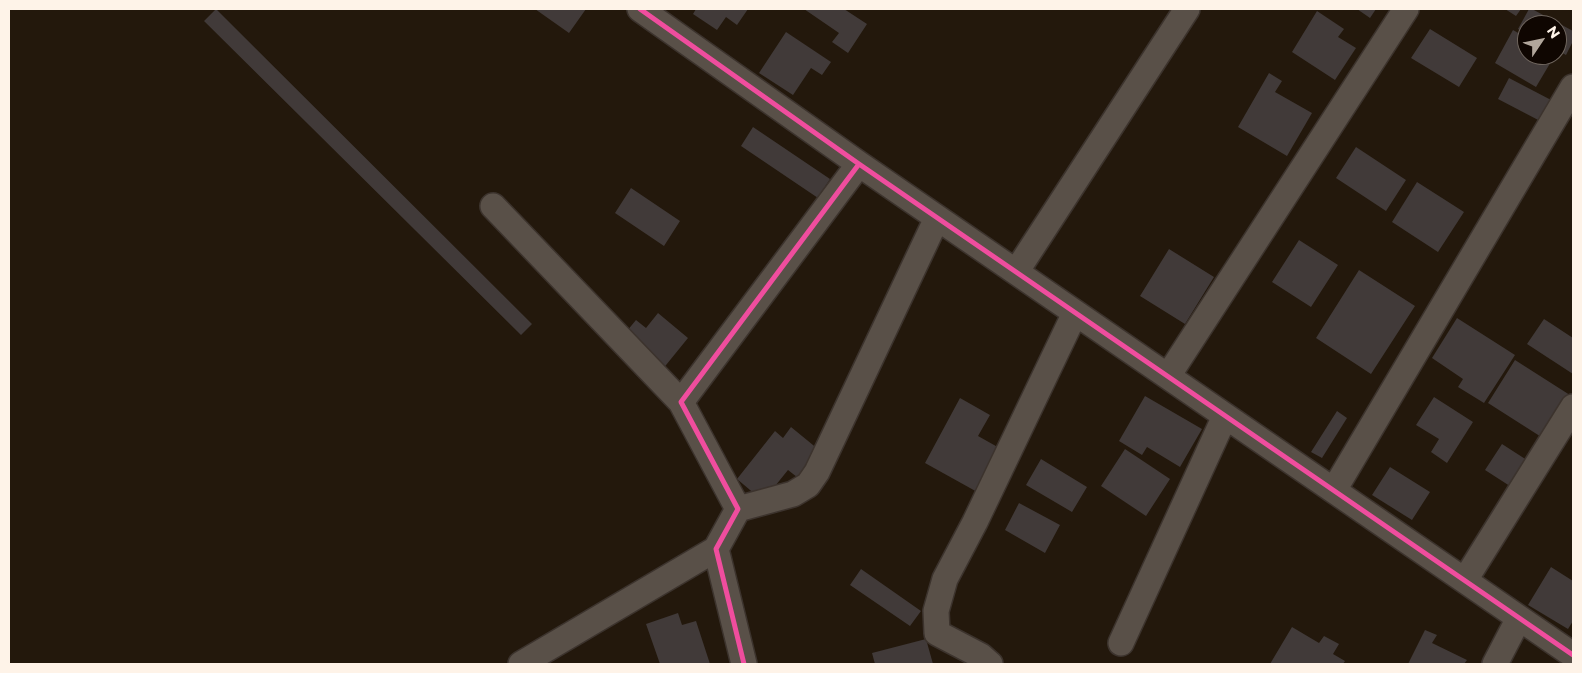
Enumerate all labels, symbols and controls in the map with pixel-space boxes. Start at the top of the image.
north arrow [1517,15,1567,65]
text: N [1543,22,1564,42]

